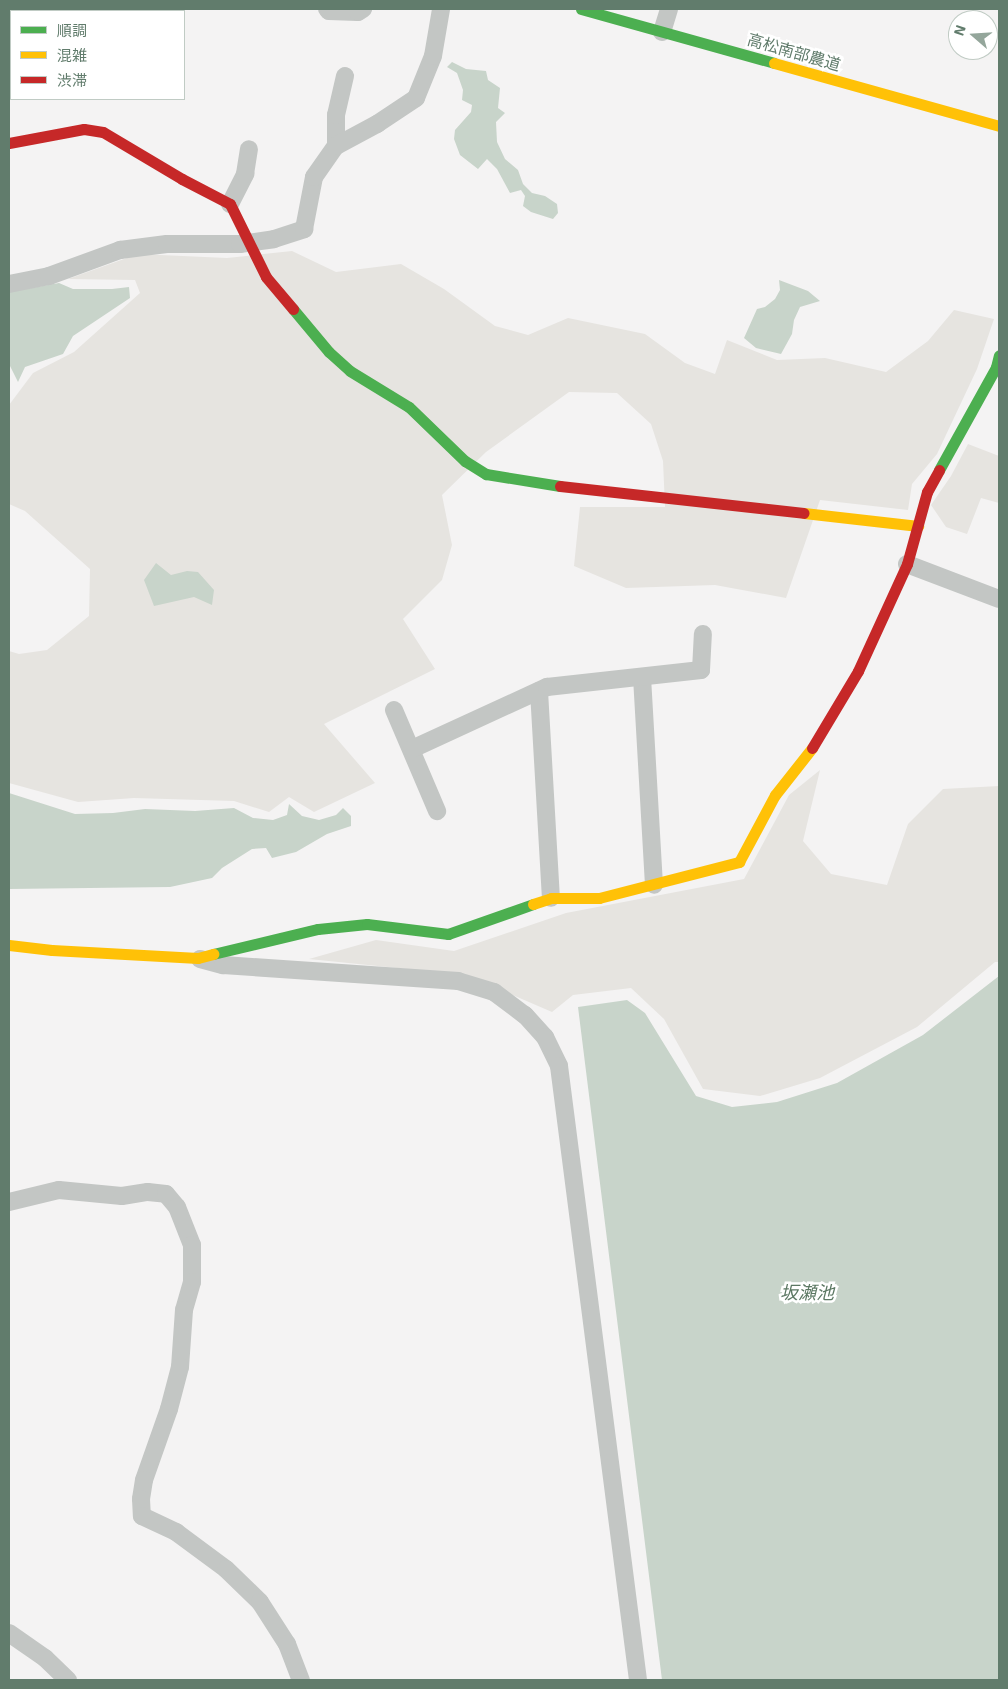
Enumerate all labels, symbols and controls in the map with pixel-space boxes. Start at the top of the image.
legend [10,10,185,100]
north arrow [948,10,998,60]
text: 順調 [57,21,87,39]
text: N [950,23,969,38]
street label: 高松南部農道 [745,30,843,74]
text: 混雑 [57,46,87,64]
text: 渋滞 [57,71,87,89]
water label: 坂瀬池 [780,1281,834,1303]

